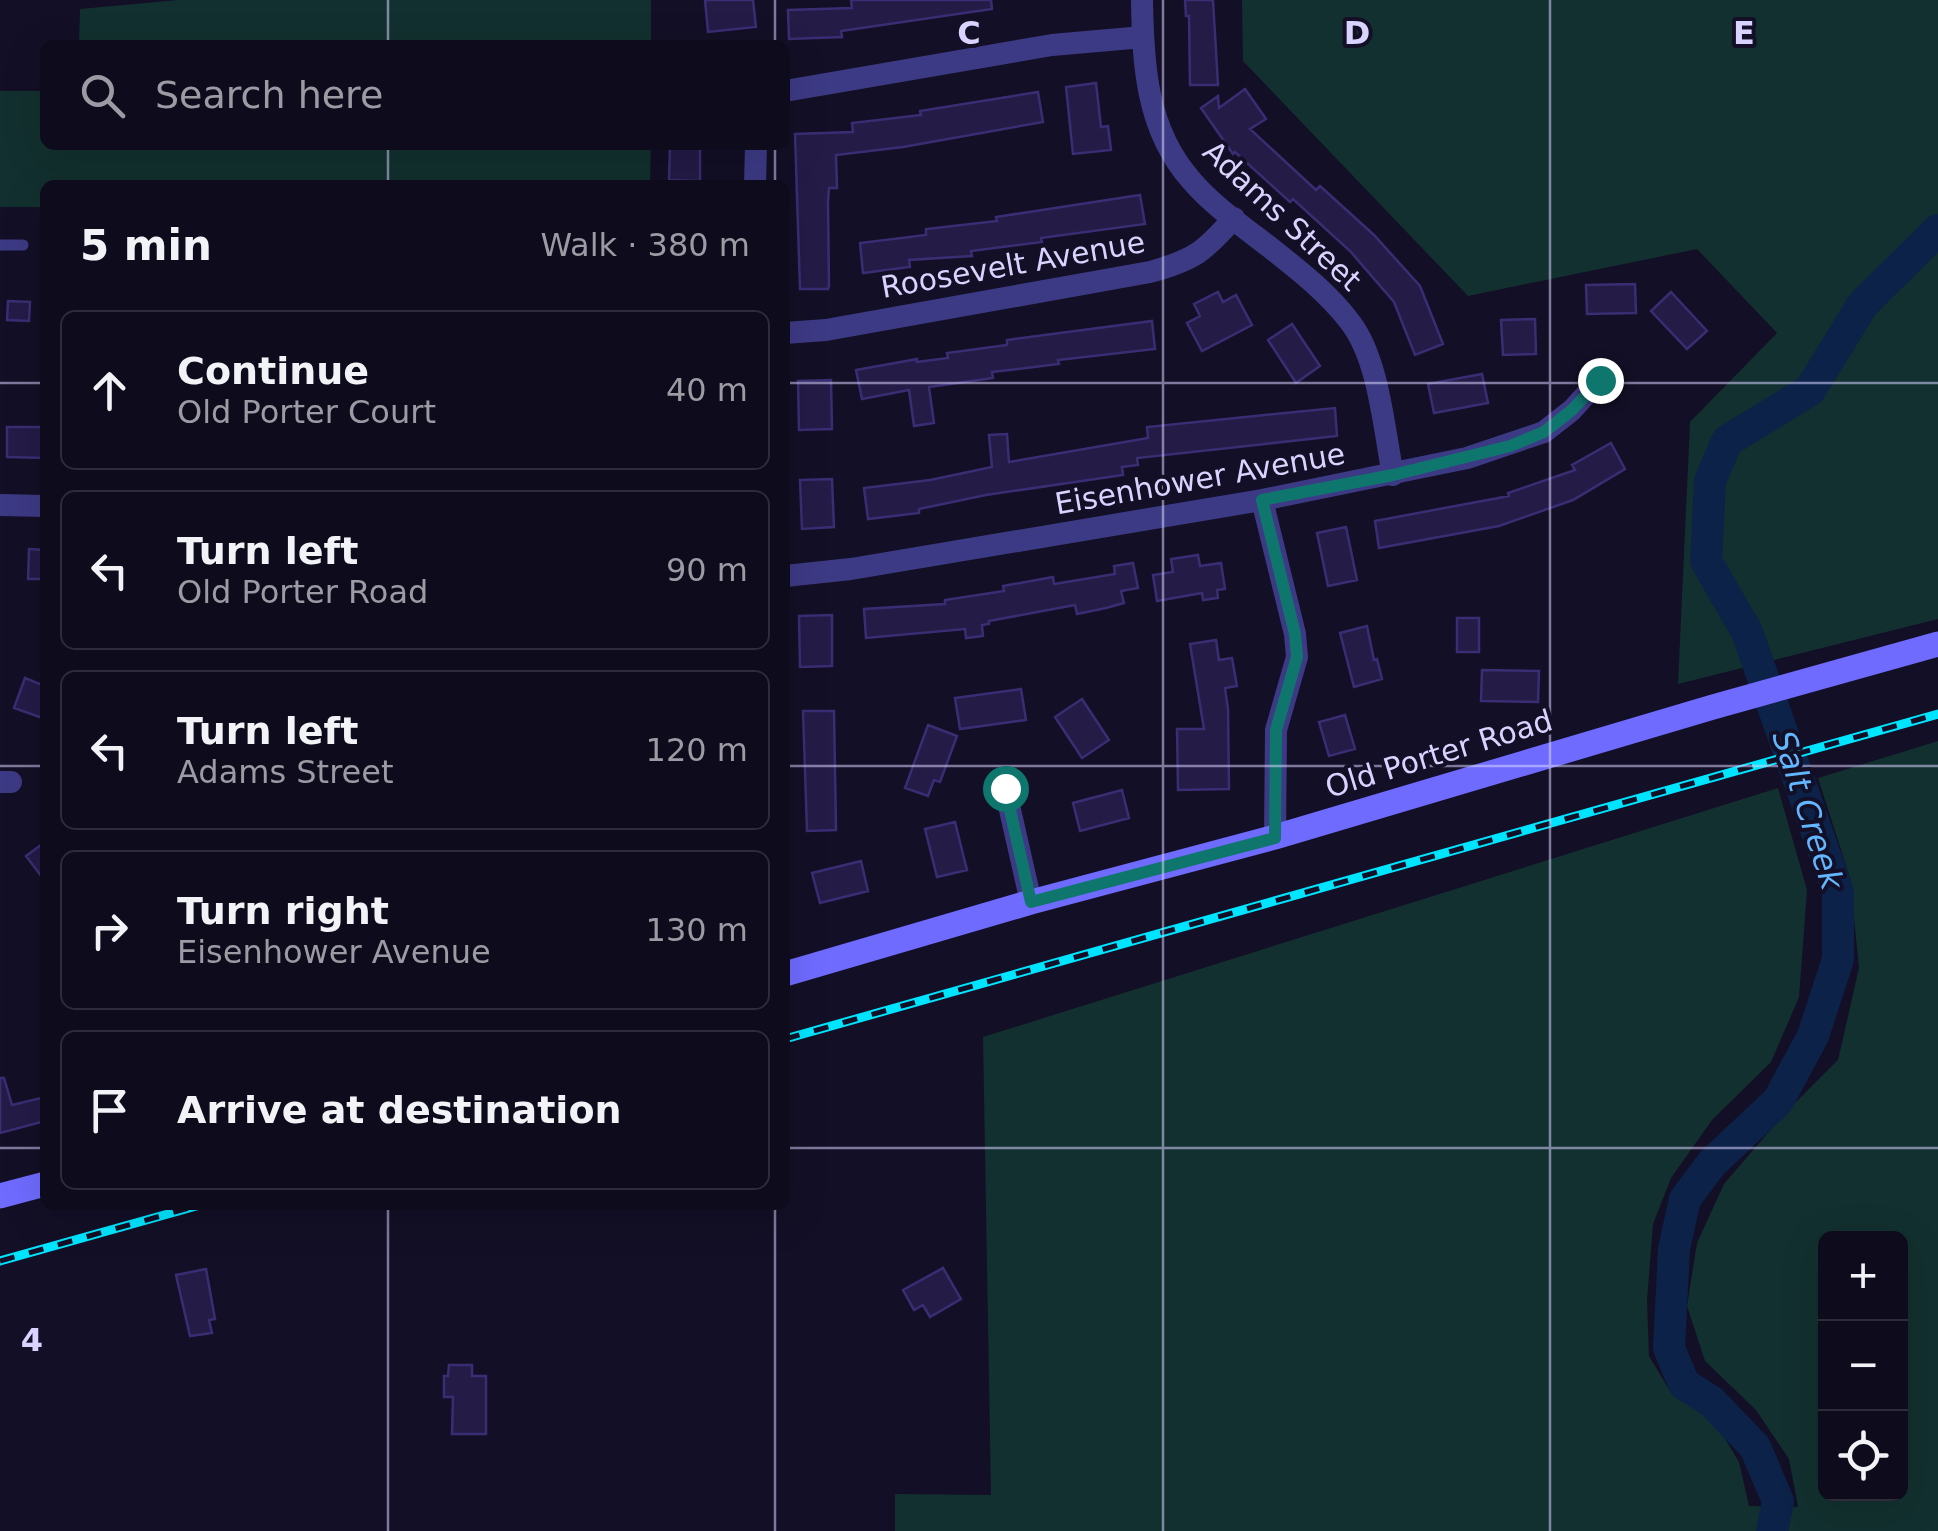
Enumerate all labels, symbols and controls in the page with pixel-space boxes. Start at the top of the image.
text: C [957,14,981,52]
text: D [1344,14,1370,52]
text: E [1733,14,1755,52]
search box [40,40,790,150]
icon: search [75,68,130,123]
text: Search here [155,73,383,117]
street label: Adams Street [1196,134,1369,298]
text: 5 min [80,221,212,270]
street label: Roosevelt Avenue [878,224,1148,305]
text: Walk · 380 m [540,226,750,264]
text: Continue [177,349,369,393]
route end [1578,358,1624,404]
icon: ahead [82,363,137,418]
text: 40 m [666,371,748,409]
text: Old Porter Court [177,393,436,431]
street label: Eisenhower Avenue [1052,436,1348,521]
text: Turn left [177,529,358,573]
icon: left [82,543,137,598]
text: 90 m [666,551,748,589]
text: Old Porter Road [177,573,428,611]
street label: Old Porter Road [1321,702,1557,805]
text: Turn left [177,709,358,753]
icon: left [82,723,137,778]
water label: Salt Creek [1764,726,1852,896]
text: 120 m [646,731,748,769]
text: Adams Street [177,753,394,791]
route start [983,766,1029,812]
text: Turn right [177,889,389,933]
icon: right [82,903,137,958]
text: 130 m [646,911,748,949]
text: Eisenhower Avenue [177,933,491,971]
icon: arrive [82,1083,137,1138]
text: Arrive at destination [177,1088,622,1132]
map controls [1818,1231,1908,1501]
button: + [1818,1231,1908,1321]
text: 4 [21,1321,43,1359]
button: − [1818,1321,1908,1411]
button: locate [1818,1411,1908,1501]

